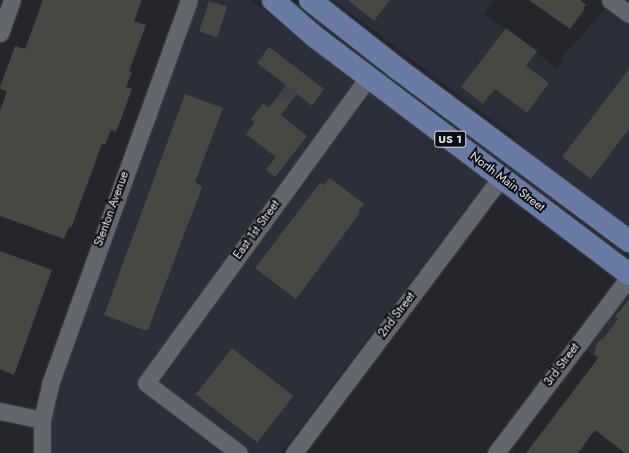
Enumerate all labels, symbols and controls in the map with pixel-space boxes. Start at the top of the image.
road number: US 1 [434,130,466,148]
street label: North Main Street [467,149,547,215]
street label: Stenton Avenue [92,170,132,248]
street label: East 1st Street [231,198,283,262]
street label: 2nd Street [376,290,418,340]
street label: 3rd Street [541,341,583,389]

